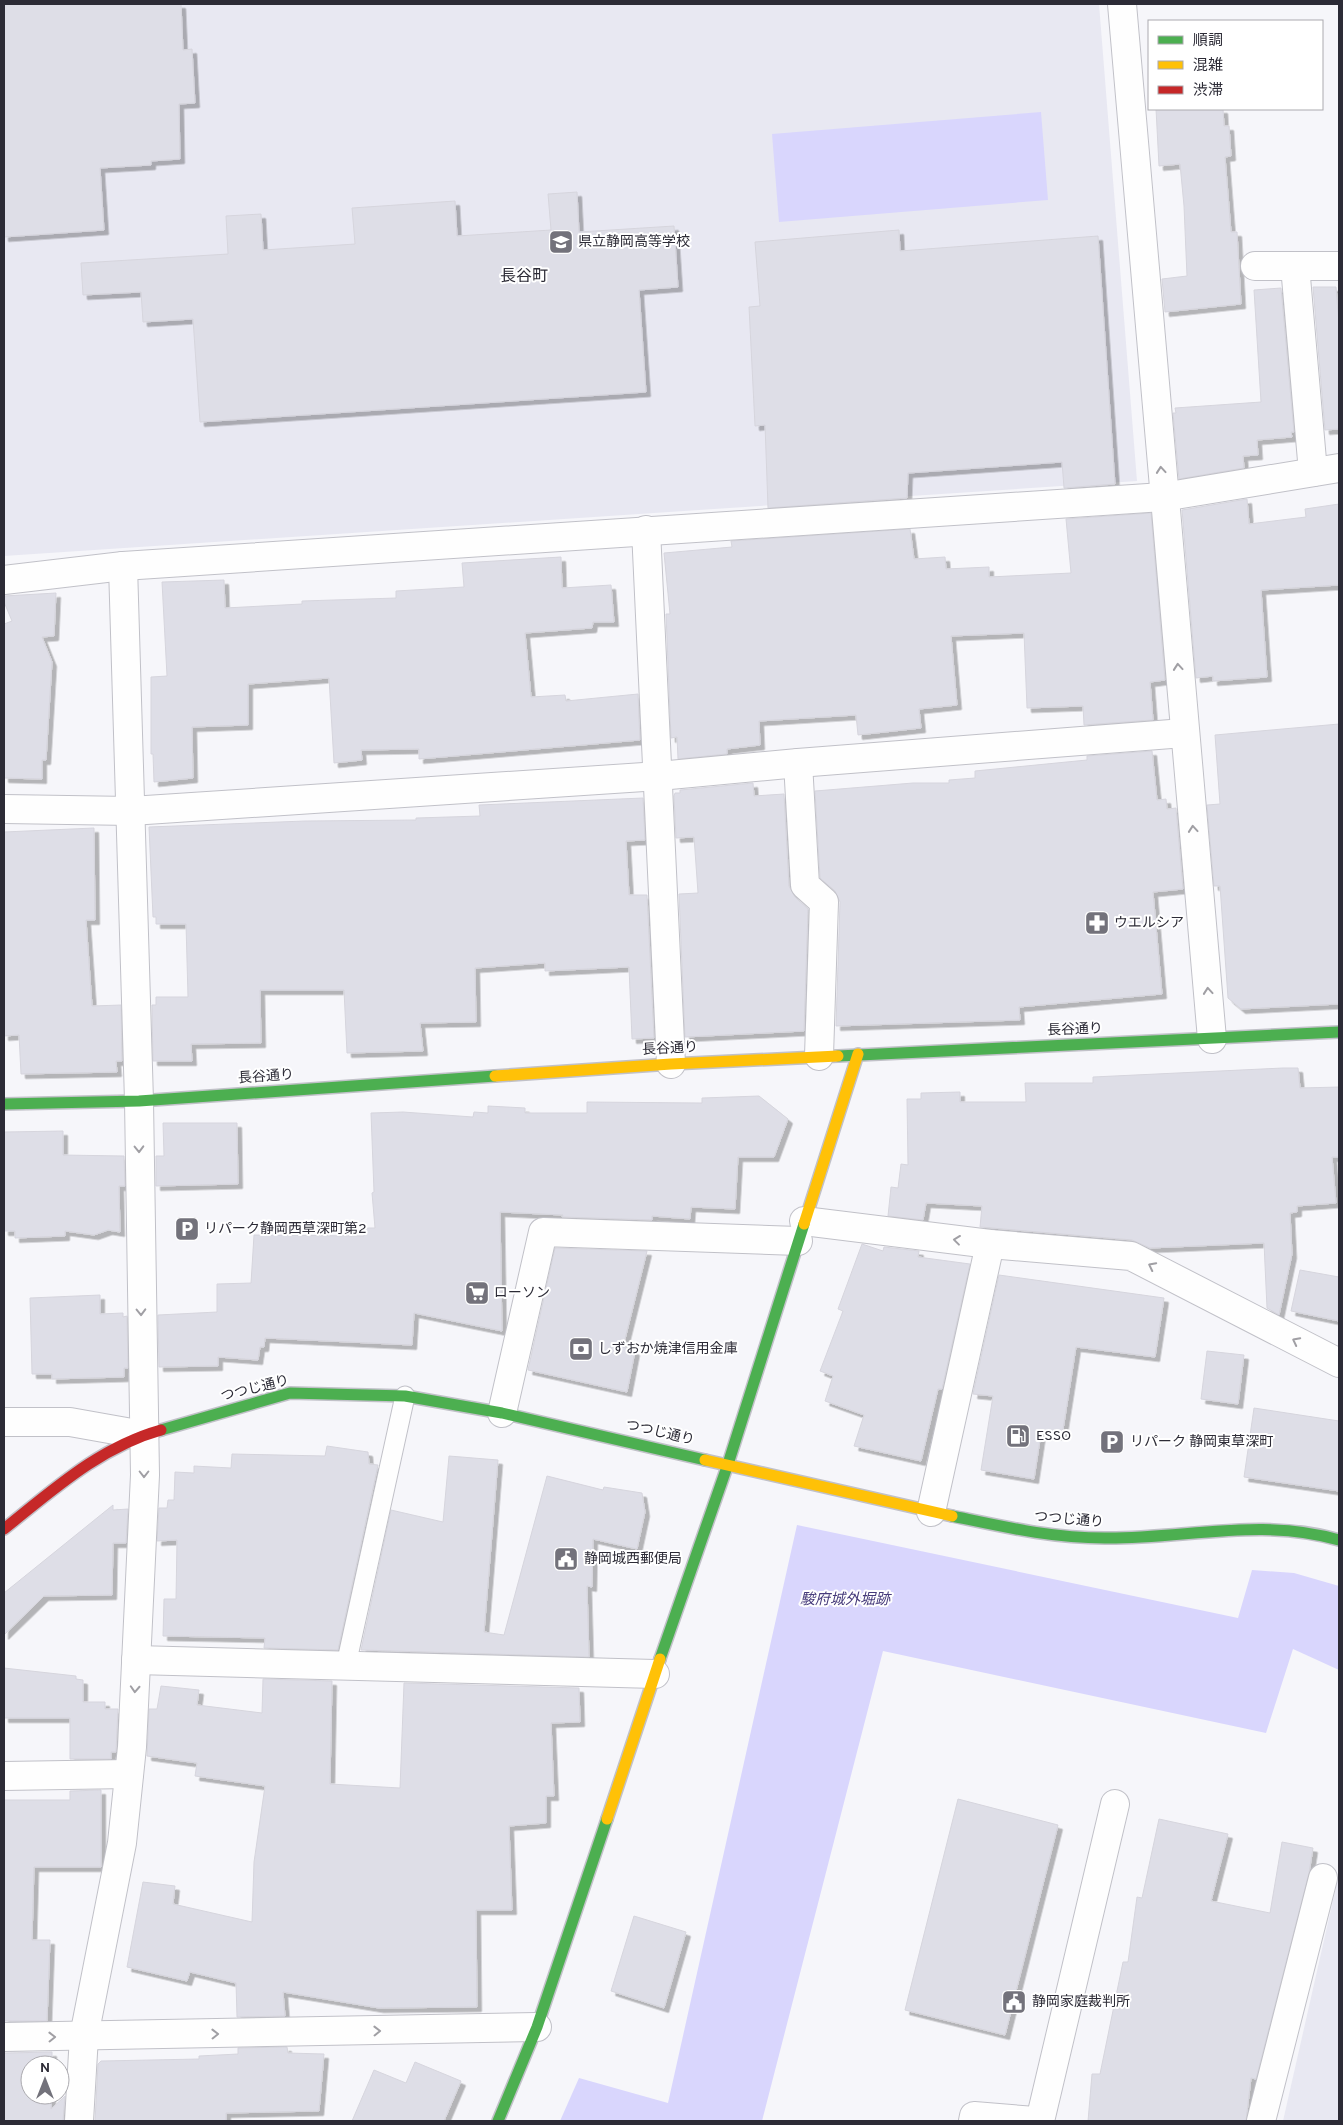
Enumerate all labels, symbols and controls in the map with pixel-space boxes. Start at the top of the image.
legend [1148,20,1323,110]
text: 順調 [1193,32,1223,51]
text: 混雑 [1193,57,1223,76]
text: 渋滞 [1193,82,1223,101]
school or university icon: 県立静岡高等学校 [548,229,574,255]
place label: 県立静岡高等学校 [578,233,690,251]
district label: 長谷町 [500,267,548,287]
one-way arrow [1156,466,1167,474]
one-way arrow [1173,663,1184,671]
one-way arrow [1187,825,1198,833]
pharmacy icon: ウエルシア [1084,910,1110,936]
place label: ウエルシア [1114,915,1184,932]
one-way arrow [1202,986,1213,994]
street label: 長谷通り [1047,1021,1103,1039]
street label: 長谷通り [642,1039,698,1059]
street label: 長谷通り [237,1067,295,1087]
one-way arrow [134,1146,145,1154]
parking icon: リパーク静岡西草深町第2 [174,1216,200,1242]
place label: リパーク静岡西草深町第2 [204,1220,367,1238]
one-way arrow [953,1235,961,1246]
one-way arrow [1148,1262,1157,1272]
supermarket icon: ローソン [464,1280,490,1306]
place label: ローソン [494,1285,550,1302]
one-way arrow [136,1308,147,1316]
bank icon: しずおか焼津信用金庫 [568,1336,594,1362]
one-way arrow [1292,1337,1301,1347]
place label: しずおか焼津信用金庫 [598,1341,738,1358]
street label: つつじ通り [219,1372,291,1406]
street label: つつじ通り [624,1417,696,1449]
fuel station icon: ESSO [1005,1423,1031,1449]
place label: ESSO [1036,1428,1071,1445]
parking icon: リパーク 静岡東草深町 [1099,1429,1125,1455]
place label: リパーク 静岡東草深町 [1130,1433,1273,1451]
one-way arrow [139,1471,149,1479]
street label: つつじ通り [1033,1508,1105,1532]
public building icon: 静岡城西郵便局 [553,1546,579,1572]
place label: 静岡城西郵便局 [584,1550,682,1568]
water label: 駿府城外堀跡 [800,1591,892,1610]
one-way arrow [130,1685,141,1693]
public building icon: 静岡家庭裁判所 [1001,1989,1027,2015]
place label: 静岡家庭裁判所 [1032,1993,1130,2011]
one-way arrow [374,2025,382,2036]
one-way arrow [212,2029,219,2039]
one-way arrow [49,2032,57,2042]
north arrow [20,2055,70,2105]
text: N [40,2060,50,2077]

